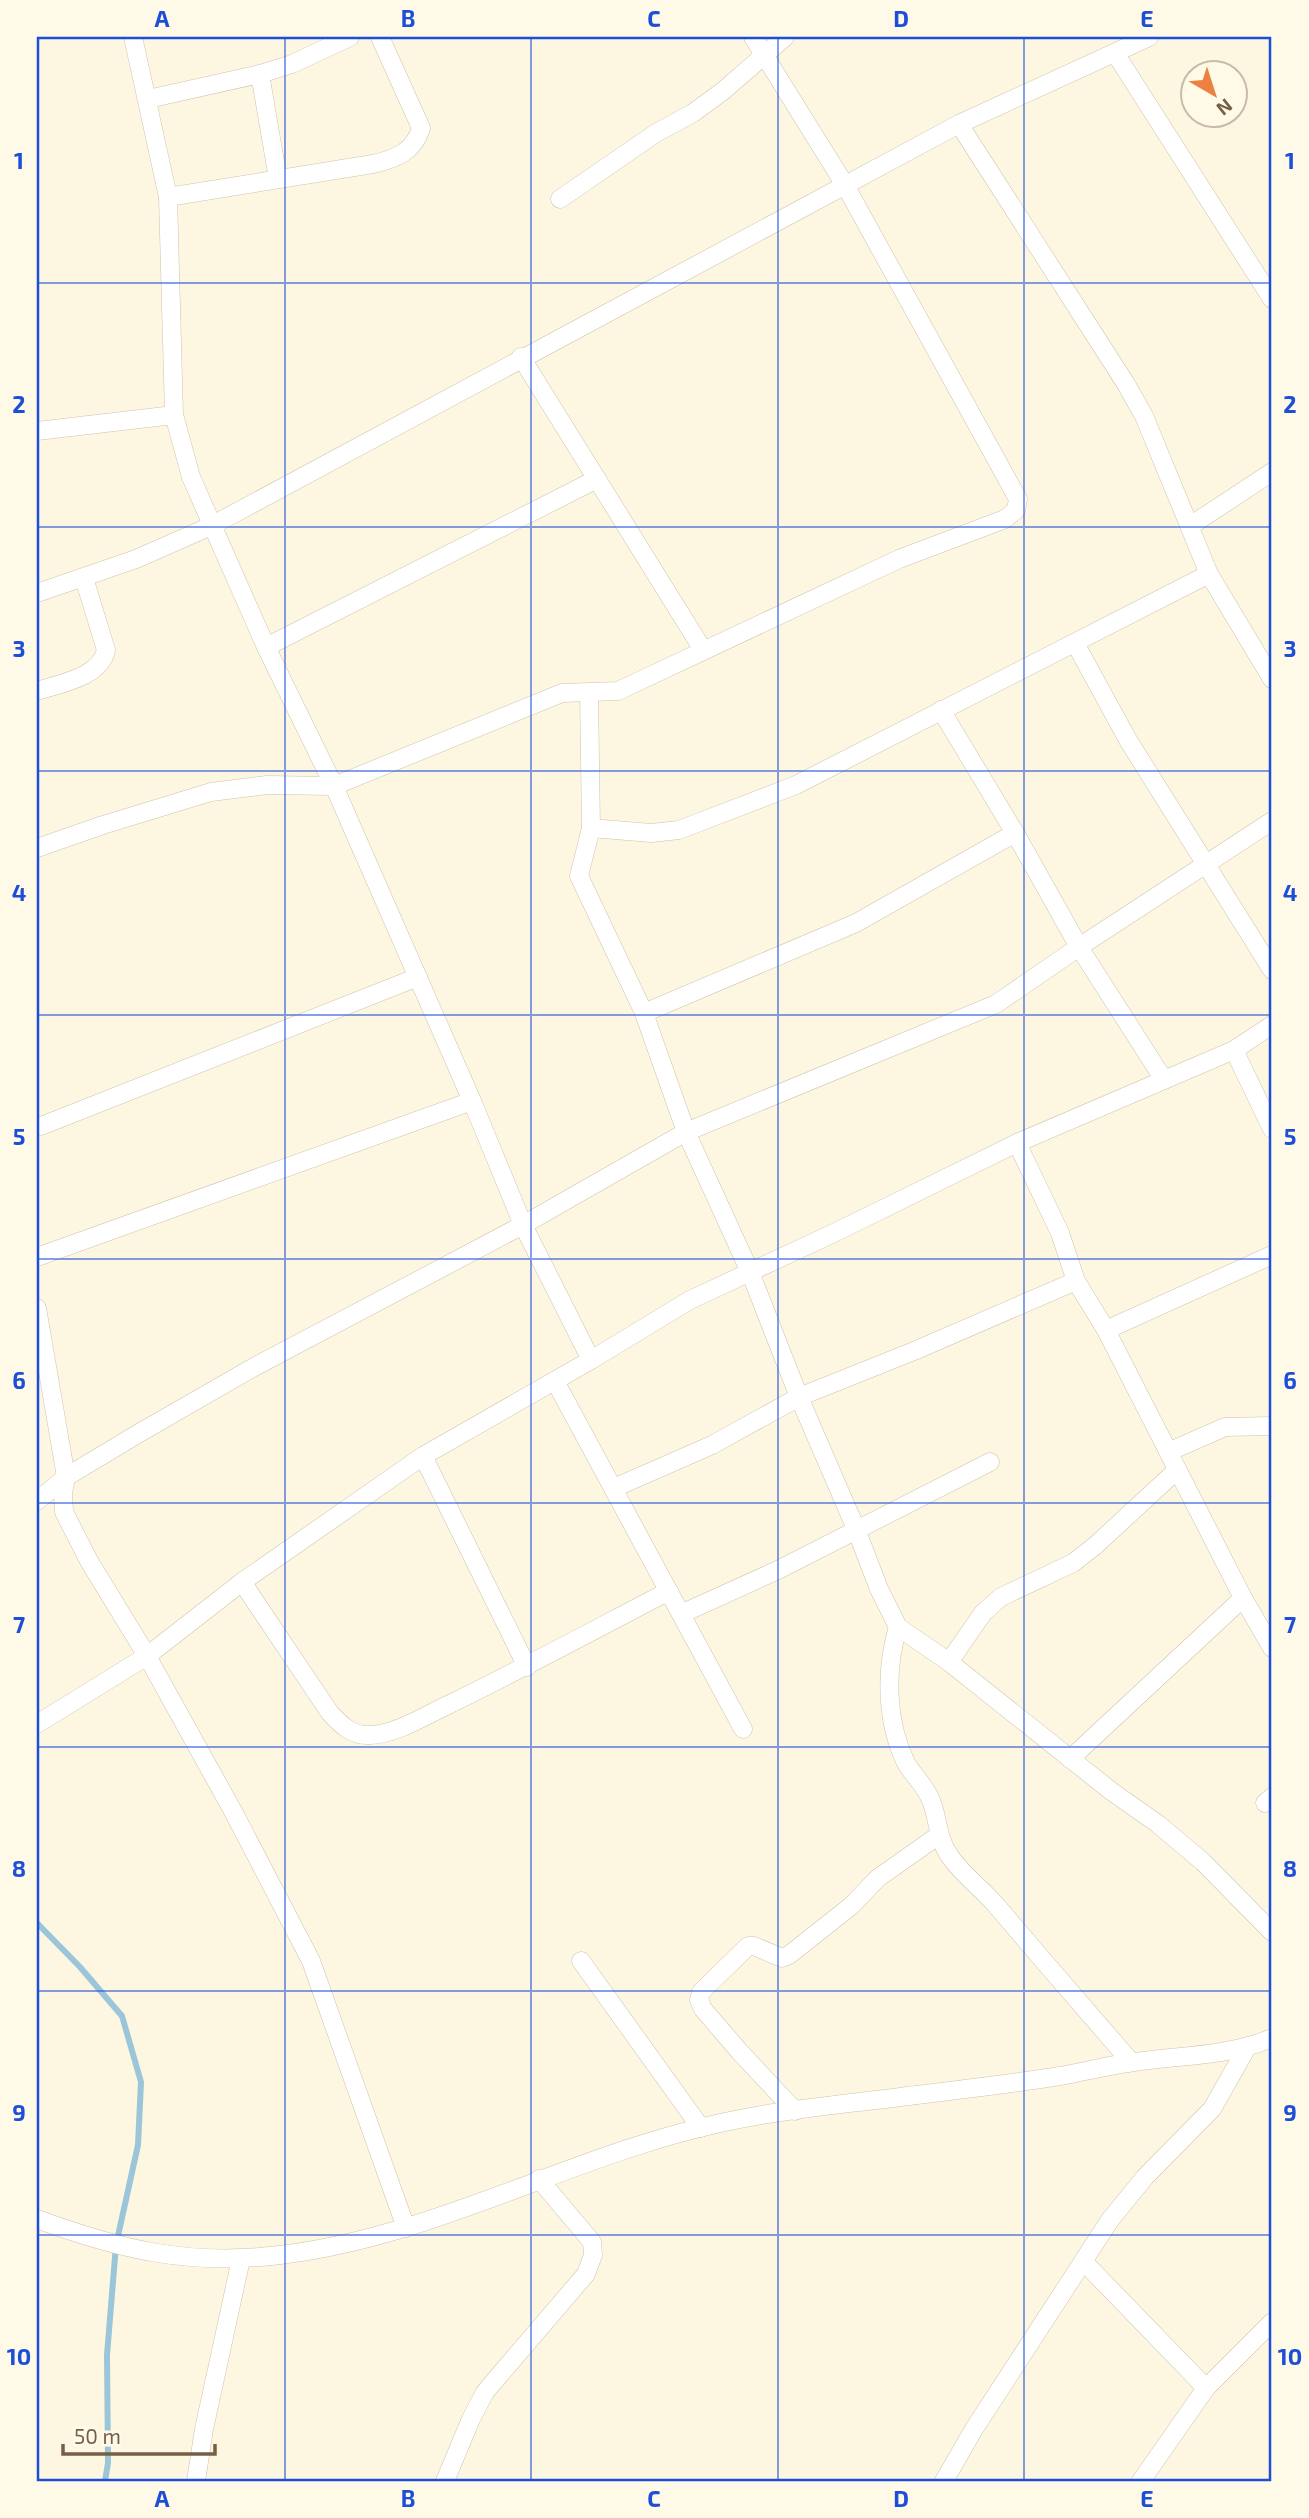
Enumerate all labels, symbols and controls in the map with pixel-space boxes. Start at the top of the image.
text: A [154,4,170,32]
text: B [401,4,415,32]
text: C [647,4,661,32]
text: D [893,4,909,32]
text: E [1140,4,1154,32]
north arrow [1180,60,1250,130]
text: N [1212,94,1238,121]
text: 1 [14,146,24,174]
text: 1 [1285,146,1295,174]
text: 2 [12,390,26,418]
text: 2 [1283,390,1297,418]
text: 3 [12,634,26,662]
text: 3 [1283,634,1297,662]
text: 4 [12,878,26,906]
text: 4 [1283,878,1297,906]
text: 5 [13,1122,25,1150]
text: 5 [1284,1122,1296,1150]
text: 6 [12,1366,26,1394]
text: 6 [1283,1366,1297,1394]
text: 7 [13,1610,25,1638]
text: 7 [1284,1610,1296,1638]
text: 8 [12,1854,26,1882]
text: 8 [1283,1854,1297,1882]
text: 9 [12,2098,26,2126]
text: 9 [1283,2098,1297,2126]
text: 10 [7,2342,31,2370]
text: 10 [1278,2342,1302,2370]
scale bar [63,2413,215,2457]
text: 50 m [74,2423,121,2448]
text: A [154,2484,170,2512]
text: B [401,2484,415,2512]
text: C [647,2484,661,2512]
text: D [893,2484,909,2512]
text: E [1140,2484,1154,2512]

